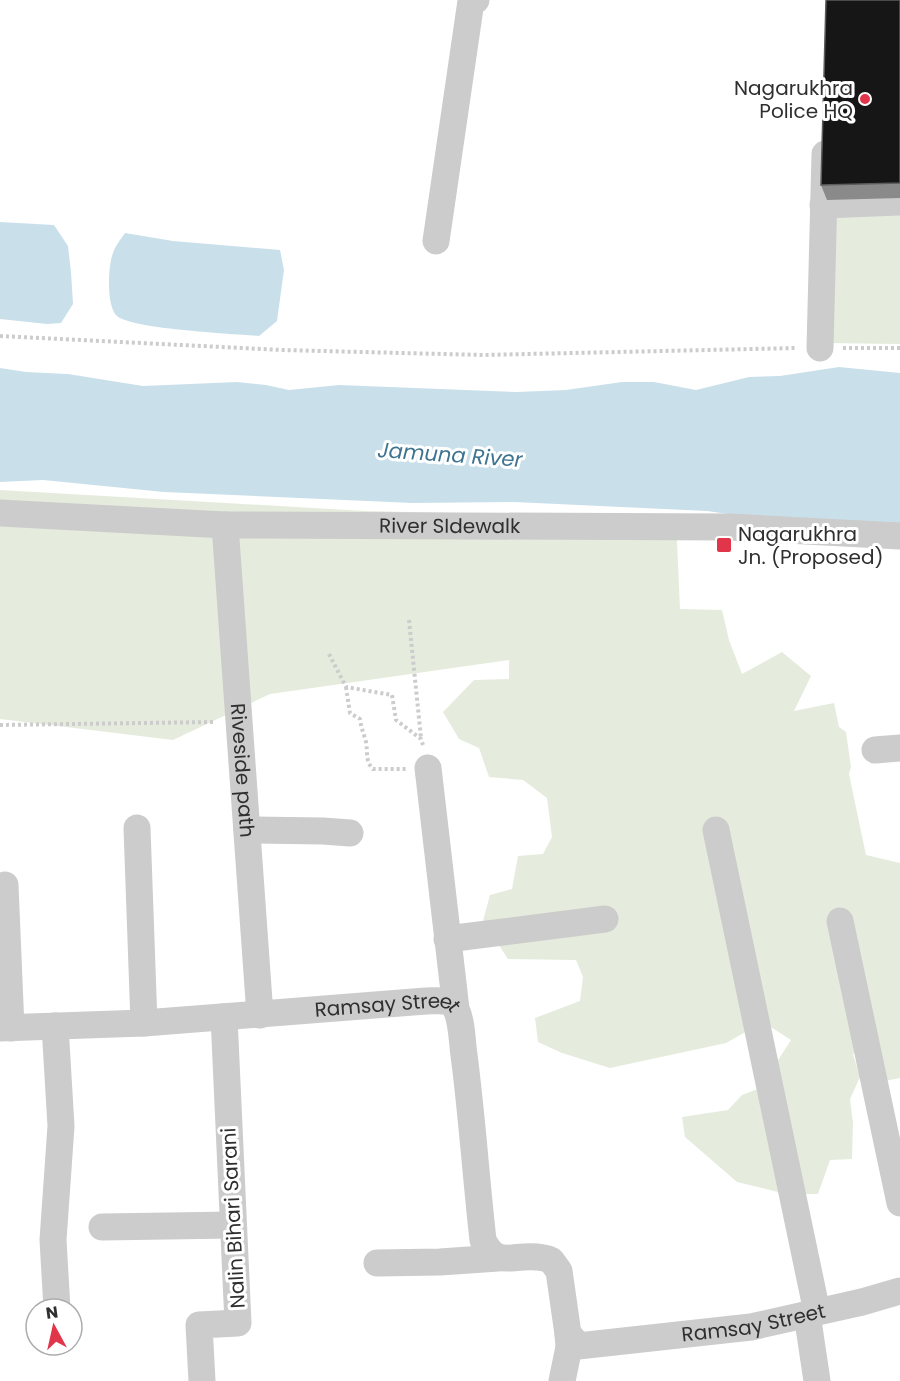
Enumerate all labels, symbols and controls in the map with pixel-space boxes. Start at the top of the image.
place label: Nagarukhra Police HQ [734,74,853,125]
marker: Nagarukhra Police HQ [858,92,872,106]
water label: Jamuna River [377,435,524,474]
street label: River SIdewalk [379,512,521,540]
place label: Nagarukhra Jn. (Proposed) [738,520,884,571]
marker: Nagarukhra Jn. (Proposed) [715,536,733,554]
street label: Riveside path [224,702,261,838]
street label: Ramsay Street [314,986,468,1024]
street label: Nalin Bihari Sarani [214,1127,252,1309]
north arrow [24,1297,84,1357]
street label: Ramsay Street [680,1297,828,1349]
text: N [44,1300,60,1325]

